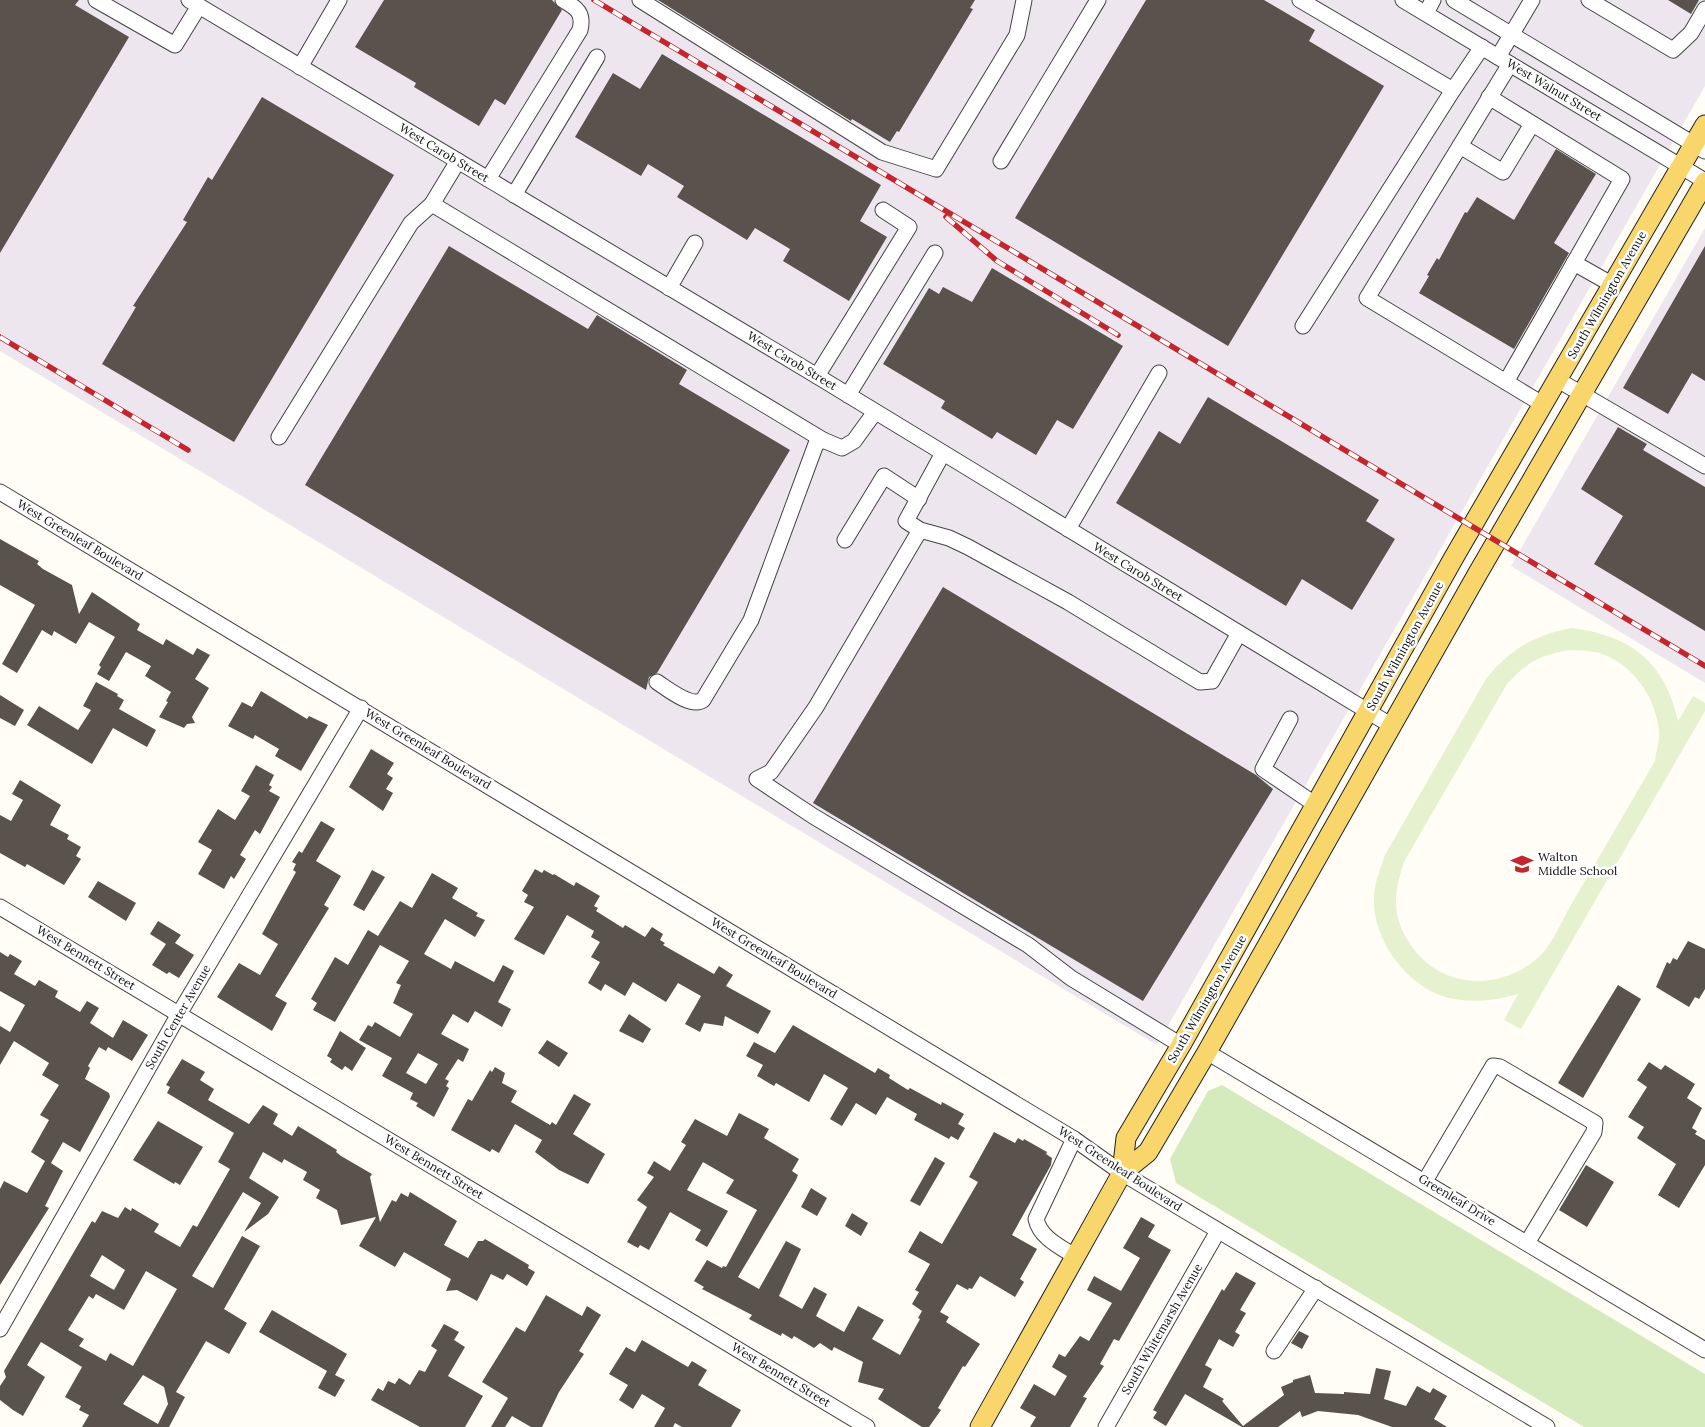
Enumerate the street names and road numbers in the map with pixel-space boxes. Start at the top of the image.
street label: West Walnut Street [1504,55,1605,124]
street label: West Carob Street [397,120,492,185]
street label: South Wilmington Avenue [1564,228,1650,361]
street label: West Carob Street [745,328,840,393]
street label: West Greenleaf Boulevard [14,496,146,583]
street label: West Carob Street [1091,539,1186,604]
street label: South Wilmington Avenue [1363,578,1447,713]
street label: West Greenleaf Boulevard [362,705,494,792]
street label: West Greenleaf Boulevard [708,914,840,1001]
street label: West Bennett Street [34,922,139,993]
street label: South Wilmington Avenue [1164,932,1250,1065]
street label: South Center Avenue [142,961,214,1072]
street label: West Greenleaf Boulevard [1055,1123,1185,1214]
street label: West Bennett Street [382,1131,487,1202]
street label: Greenleaf Drive [1416,1171,1499,1229]
street label: South Whitemarsh Avenue [1118,1260,1206,1397]
street label: West Bennett Street [729,1339,834,1410]

